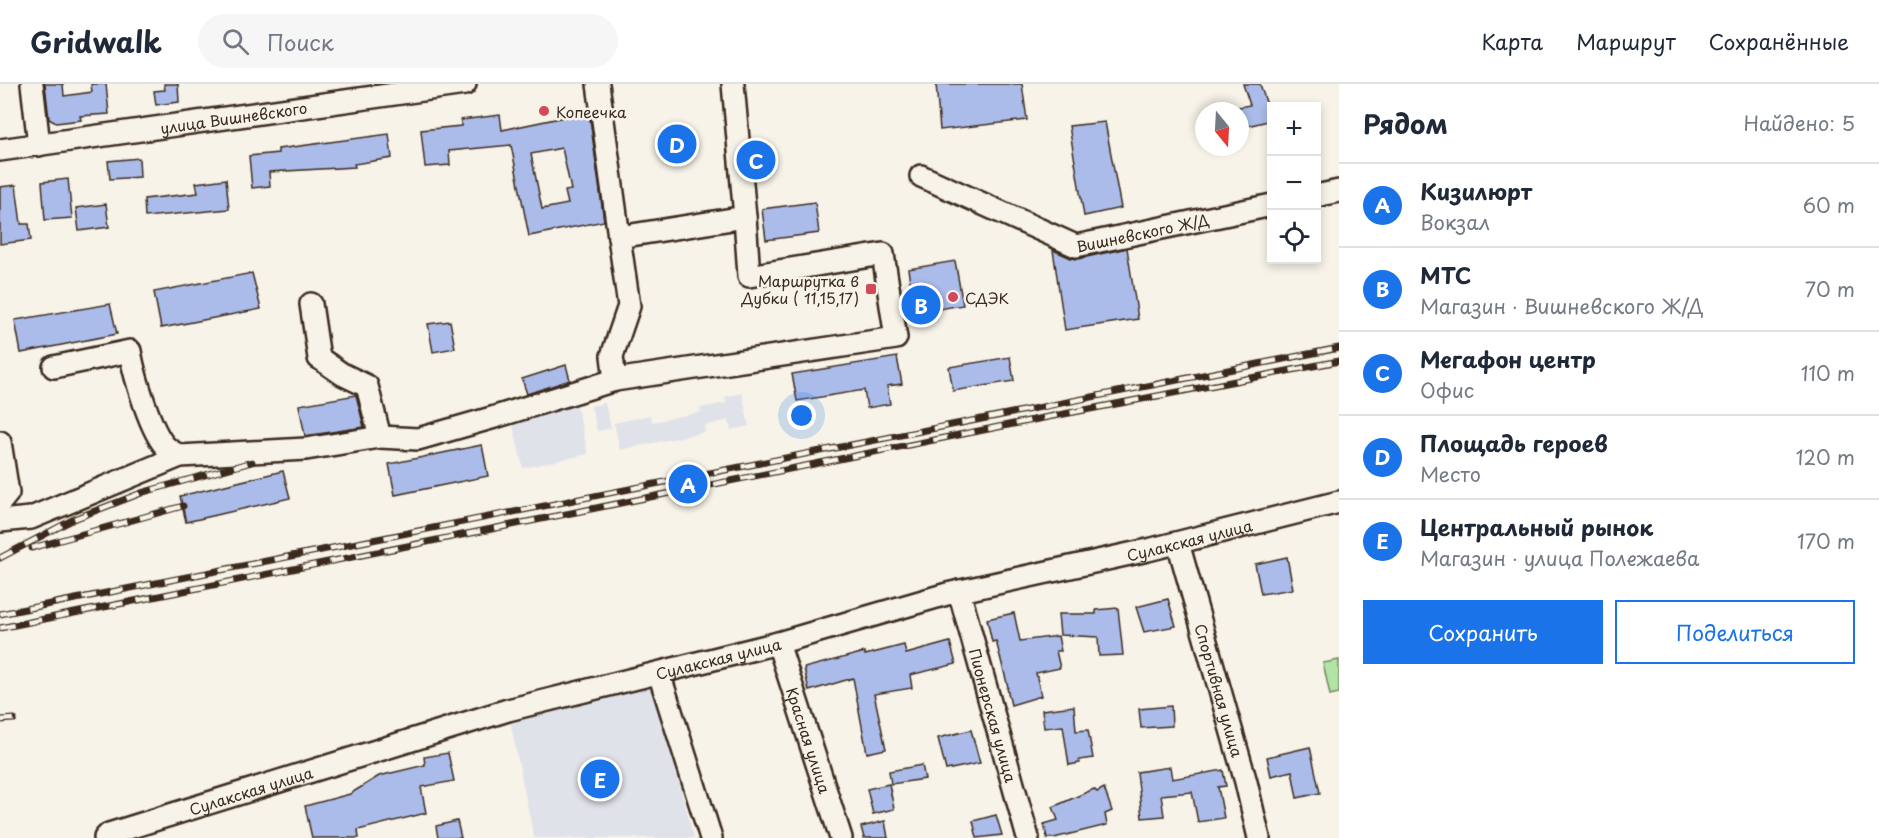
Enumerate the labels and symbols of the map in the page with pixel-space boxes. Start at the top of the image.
street label: улица Вишневского [159,95,309,139]
place label: Копеечка [556,100,627,123]
north arrow [1195,102,1249,156]
marker: Копеечка [537,104,551,118]
pin: D [658,122,696,166]
pin: C [736,138,776,182]
street label: Вишневского Ж/Д [1074,207,1211,257]
place label: Маршрутка в Дубки ( 11,15,17) [741,269,859,309]
marker: Маршрутка в Дубки ( 11,15,17) [864,282,878,296]
pin: B [902,282,940,328]
place label: СДЭК [965,286,1009,309]
marker: СДЭК [946,290,960,304]
your location [787,401,816,430]
pin: A [668,462,708,506]
street label: Сулакская улица [1124,513,1255,566]
street label: Спортивная улица [1190,621,1250,760]
street label: Сулакская улица [653,631,784,684]
street label: Пионерская улица [964,646,1024,785]
street label: Красная улица [781,684,837,797]
pin: E [580,756,620,802]
street label: Сулакская улица [186,760,316,820]

